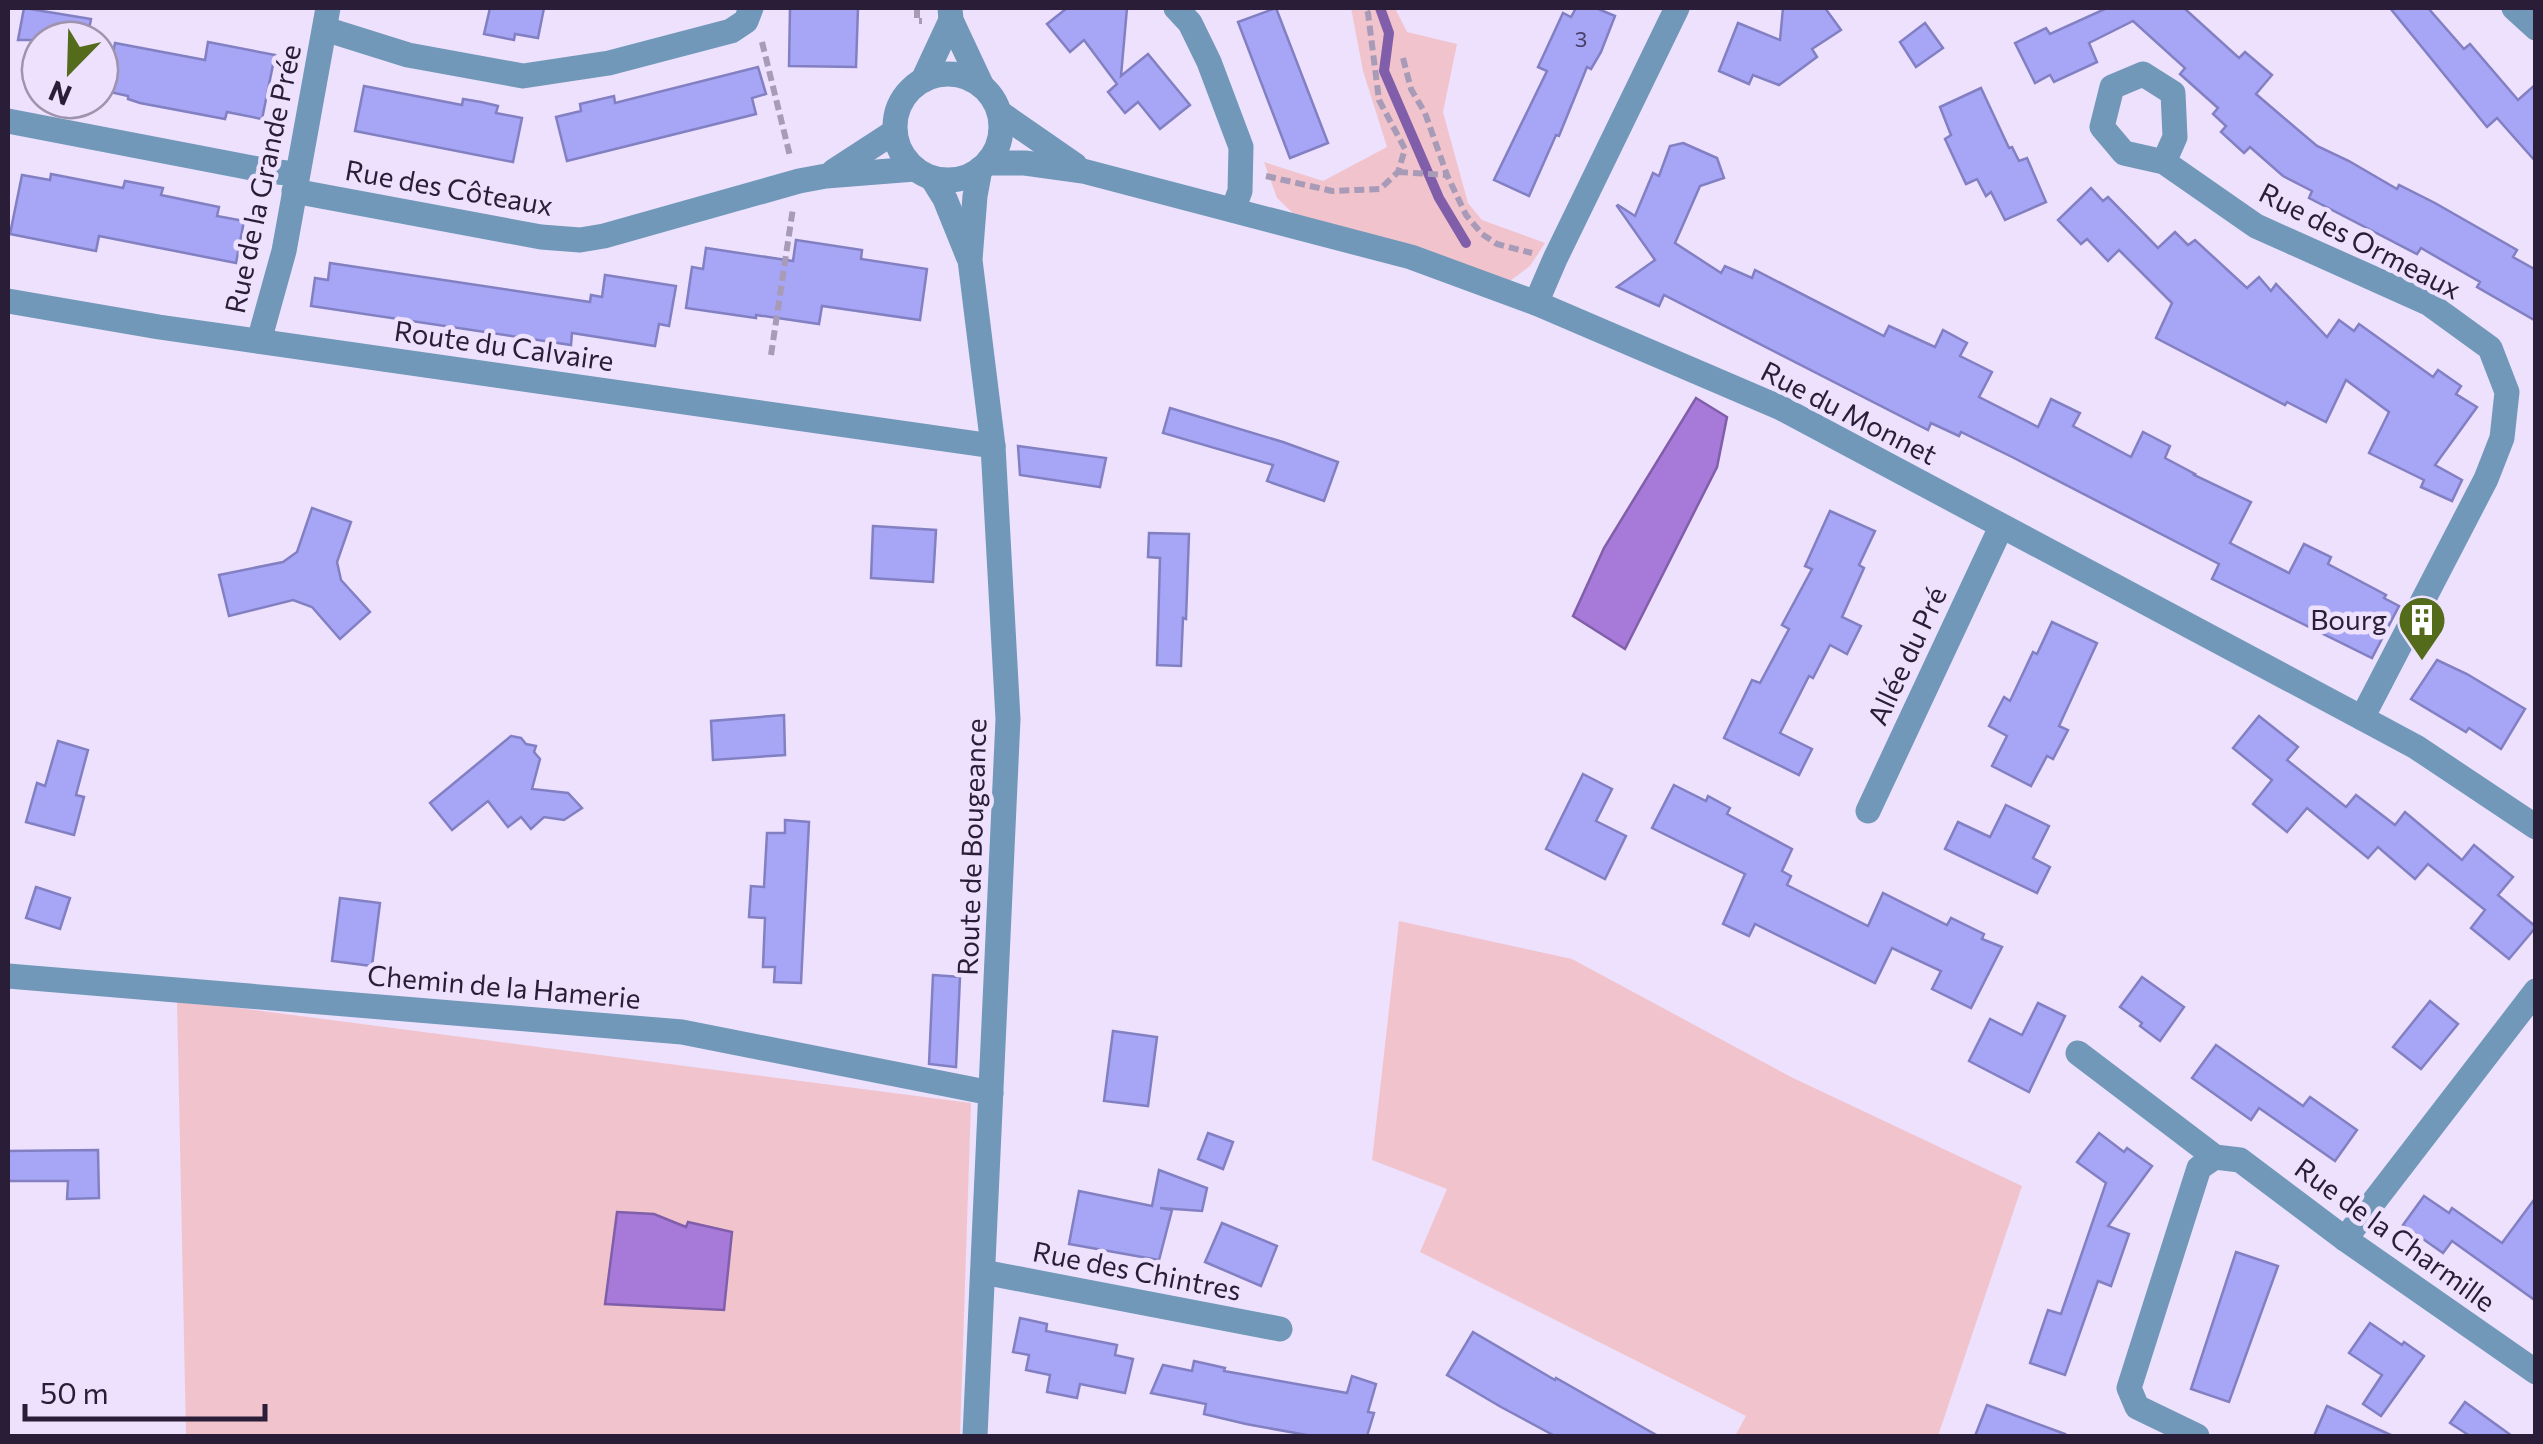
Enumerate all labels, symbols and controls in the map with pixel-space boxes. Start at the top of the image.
north arrow [20,20,120,120]
house number: 3 [1575,25,1587,52]
street label: Rue de la Grande Prée [217,41,307,316]
text: N [44,74,76,114]
street label: Rue des Côteaux [343,152,556,222]
street label: Rue des Ormeaux [2254,175,2467,306]
street label: Route du Calvaire [392,313,616,377]
street label: Rue du Monnet [1756,353,1943,471]
street label: Allée du Pré [1859,581,1953,730]
building icon: Bourg [2396,594,2448,662]
place label: Bourg [2310,602,2387,636]
street label: Route de Bougeance [950,718,992,976]
street label: Chemin de la Hamerie [366,957,642,1015]
street label: Rue de la Charmille [2289,1150,2502,1318]
street label: Rue des Chintres [1030,1233,1244,1307]
scale bar [25,1359,265,1421]
text: 50 m [40,1373,109,1410]

